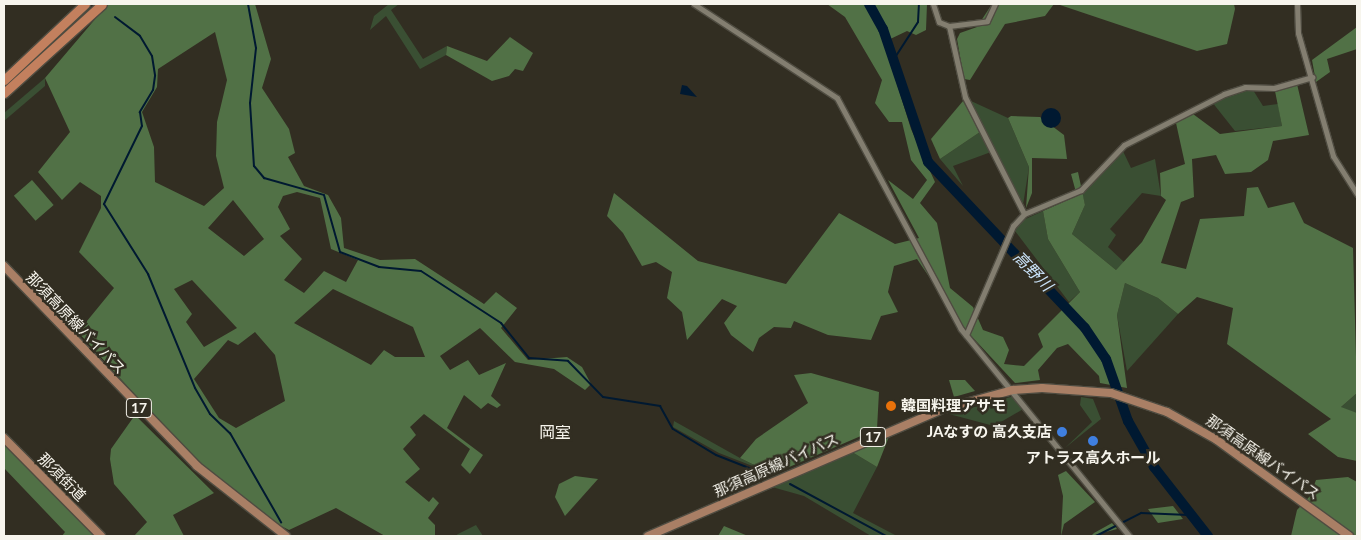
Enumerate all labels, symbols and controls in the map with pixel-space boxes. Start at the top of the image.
water label: 高野川 [1009,247,1057,295]
street label: 那須高原線バイパス [23,268,129,378]
road number: 17 [125,396,153,419]
place label: 韓国料理アサモ [901,397,1006,415]
marker: 韓国料理アサモ [885,400,897,412]
street label: 那須高原線バイパス [1203,411,1323,503]
district label: 岡室 [539,422,571,442]
place label: JAなすの 高久支店 [927,423,1052,441]
road number: 17 [859,426,887,448]
marker: JAなすの 高久支店 [1056,426,1068,438]
street label: 那須高原線バイパス [711,429,841,501]
marker: アトラス高久ホール [1087,435,1099,447]
street label: 那須街道 [34,449,90,505]
place label: アトラス高久ホール [1026,449,1160,467]

